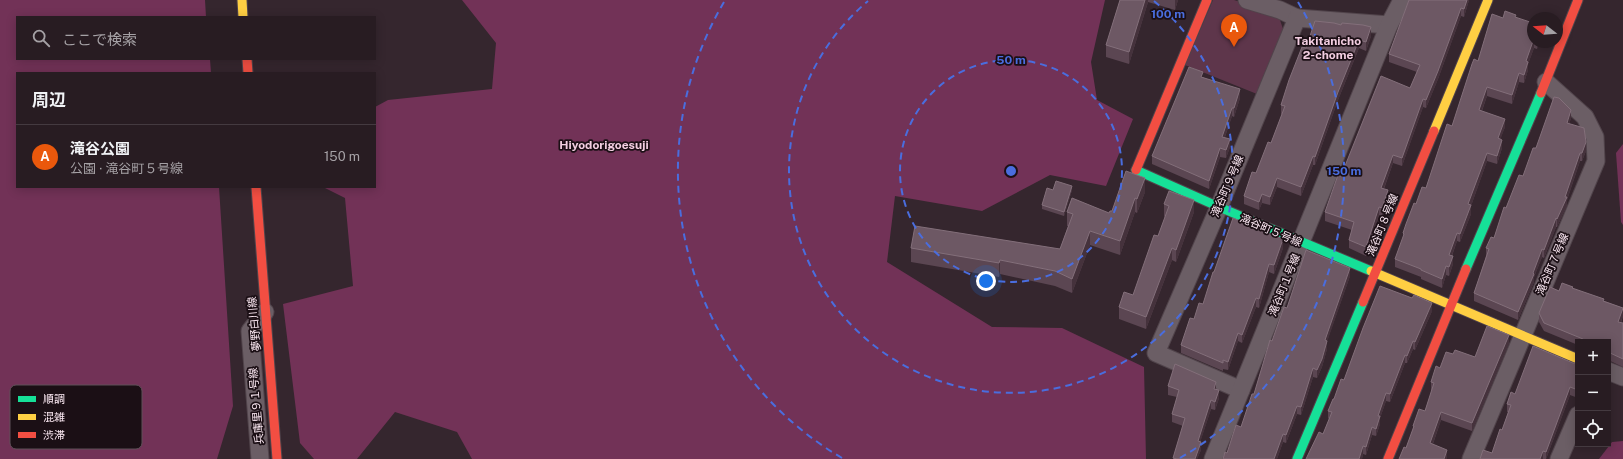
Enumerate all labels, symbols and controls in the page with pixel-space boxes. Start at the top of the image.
text: 100 m [1151,7,1185,21]
north arrow [1527,12,1563,48]
pin: A [1221,14,1247,47]
search box [16,16,376,60]
icon: search [30,27,52,49]
text: ここで検索 [62,31,137,48]
district label: Takitanicho 2-chome [1295,34,1361,62]
text: 50 m [996,53,1026,67]
text: 周辺 [32,90,66,110]
district label: Hiyodorigoesuji [559,138,649,152]
text: 滝谷公園 [70,140,130,157]
text: A [40,149,50,164]
text: 150 m [324,149,360,164]
street label: 滝谷町９号線 [1209,153,1245,219]
text: 公園 · 滝谷町５号線 [70,161,183,176]
centre of rings [1004,164,1018,178]
text: 150 m [1327,164,1361,178]
street label: 滝谷町８号線 [1364,192,1400,258]
street label: 滝谷町５号線 [1238,212,1304,248]
street label: 滝谷町７号線 [1534,231,1570,297]
street label: 滝谷町１号線 [1266,252,1302,318]
your location [976,271,996,291]
street label: 夢野白川線 [246,296,262,352]
map controls [1575,339,1611,447]
button: + [1575,339,1611,375]
street label: 兵庫里９１号線 [247,367,265,445]
button: − [1575,375,1611,411]
legend [10,385,142,449]
text: 順調 [43,393,65,405]
text: 混雑 [43,411,65,423]
button: locate [1575,411,1611,447]
text: 渋滞 [43,429,65,441]

